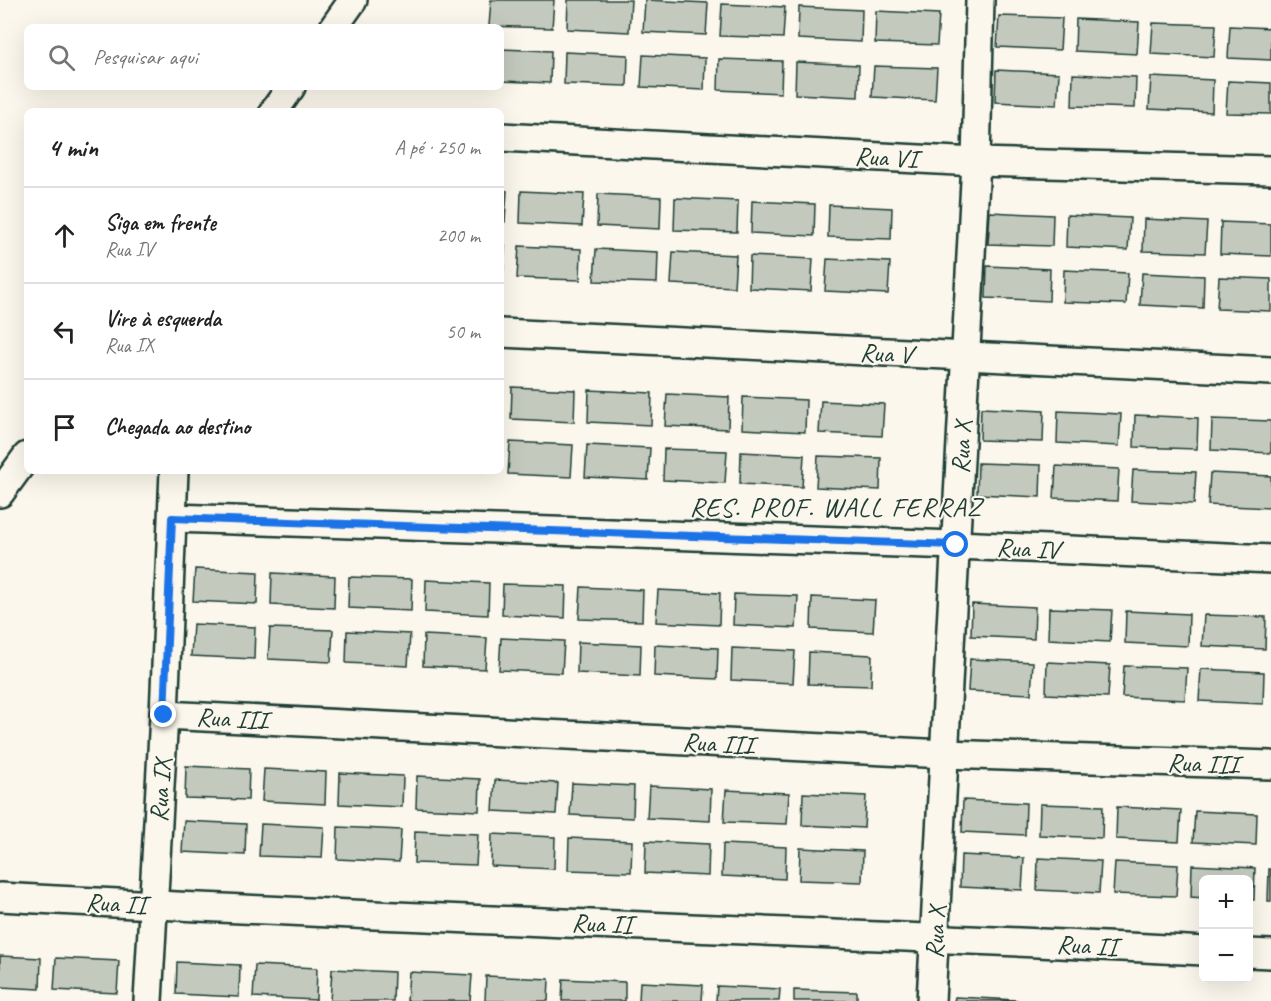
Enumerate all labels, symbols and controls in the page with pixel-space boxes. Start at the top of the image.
search box [24,24,504,90]
icon: search [45,41,78,74]
text: Pesquisar aqui [93,43,198,71]
text: 4 min [48,131,98,164]
text: A pé · 250 m [395,135,480,160]
street label: Rua VI [854,139,924,176]
text: Siga em frente [105,209,216,237]
icon: ahead [48,219,81,252]
text: 200 m [437,223,480,248]
text: Rua IV [105,237,153,262]
text: Vire à esquerda [105,305,221,333]
icon: left [48,315,81,348]
text: 50 m [446,319,480,344]
text: Rua IX [105,333,154,358]
street label: Rua V [859,336,918,372]
icon: arrive [48,411,81,444]
text: Chegada ao destino [105,413,250,441]
street label: Rua X [944,417,979,474]
district label: RES. PROF. WALL FERRAZ [690,490,985,524]
street label: Rua IV [996,530,1065,567]
route start [942,531,968,557]
street label: Rua III [196,700,274,737]
route end [150,701,176,727]
street label: Rua III [682,725,760,762]
street label: Rua III [1167,746,1245,781]
street label: Rua IX [142,755,179,823]
map controls [1199,875,1253,983]
button: + [1199,875,1253,929]
street label: Rua II [85,885,153,922]
street label: Rua X [918,902,953,959]
street label: Rua II [571,906,639,941]
street label: Rua II [1056,927,1124,964]
button: − [1199,929,1253,983]

